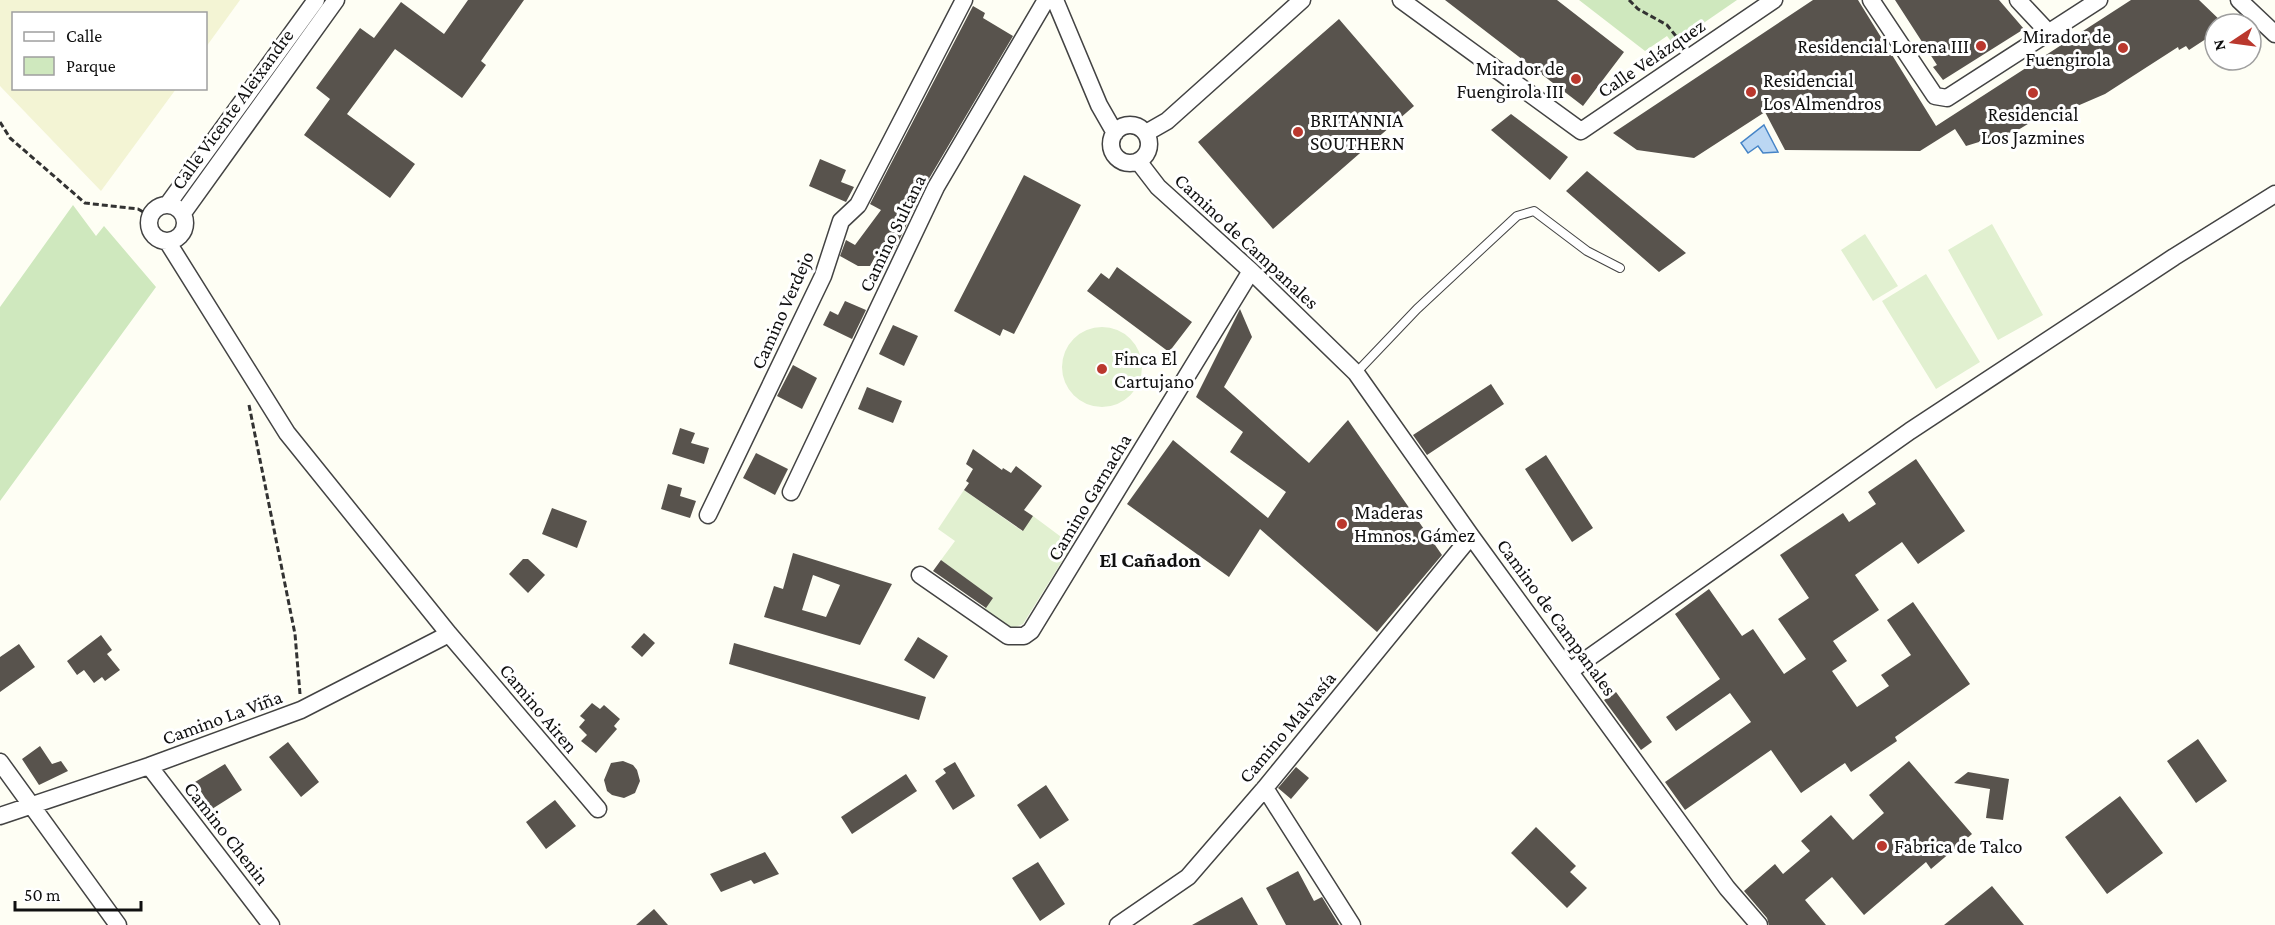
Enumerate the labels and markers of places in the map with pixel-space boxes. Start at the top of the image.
place label: Mirador de Fuengirola [2023,25,2111,71]
place label: Residencial Lorena III [1797,35,1969,57]
marker: Residencial Lorena III [1974,39,1988,53]
marker: Mirador de Fuengirola [2116,41,2130,55]
place label: Mirador de Fuengirola III [1456,57,1564,103]
place label: Residencial Los Almendros [1763,69,1882,114]
marker: Mirador de Fuengirola III [1569,72,1583,86]
marker: Residencial Los Almendros [1744,85,1758,99]
marker: Residencial Los Jazmines [2026,86,2040,100]
place label: Residencial Los Jazmines [1981,103,2085,149]
place label: BRITANNIA SOUTHERN [1310,109,1405,154]
marker: BRITANNIA SOUTHERN [1291,125,1305,139]
place label: Finca El Cartujano [1114,347,1194,393]
marker: Finca El Cartujano [1095,362,1109,376]
place label: Maderas Hmnos. Gámez [1354,501,1475,546]
marker: Maderas Hmnos. Gámez [1335,517,1349,531]
place label: Fabrica de Talco [1894,835,2023,857]
marker: Fabrica de Talco [1875,839,1889,853]

